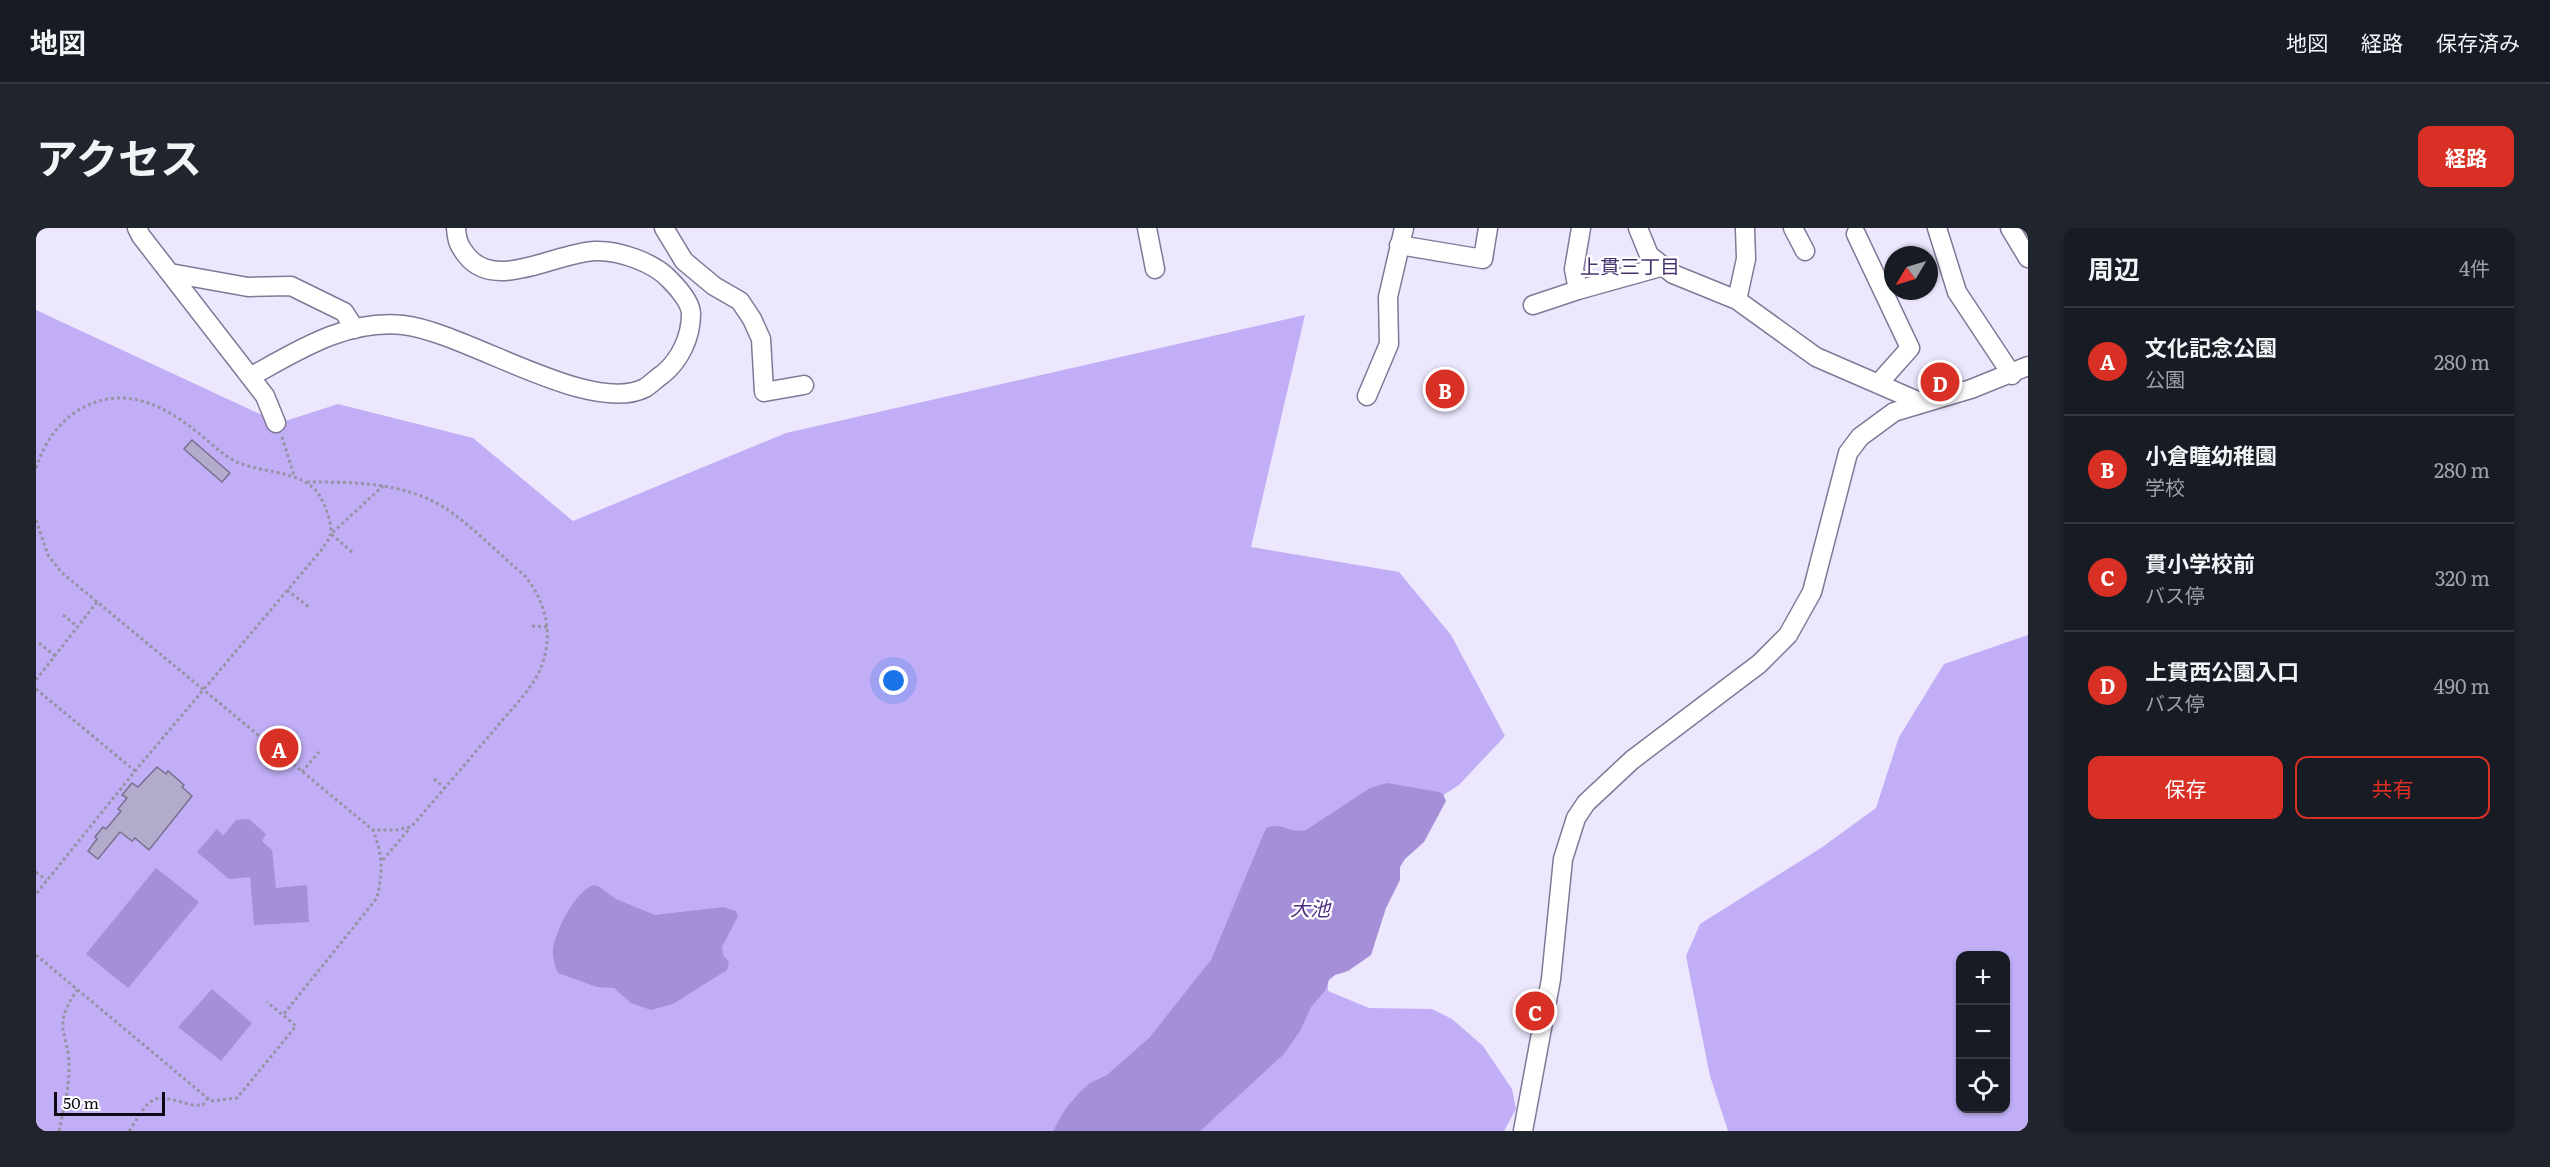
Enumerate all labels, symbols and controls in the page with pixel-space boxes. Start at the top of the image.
text: 地図 [30,20,86,62]
text: 地図 [2286,26,2328,57]
text: 経路 [2361,26,2403,57]
text: 保存済み [2436,26,2520,57]
text: アクセス [36,125,202,187]
button: 経路 [2418,126,2514,187]
north arrow [1884,246,1938,300]
text: 周辺 [2088,248,2140,287]
district label: 上貫三丁目 [1580,250,1680,280]
text: 4件 [2459,252,2490,282]
text: 文化記念公園 [2145,330,2277,363]
text: A [2100,346,2115,376]
text: 280 m [2434,346,2490,376]
pin: D [1920,360,1960,404]
text: 公園 [2145,363,2185,393]
pin: B [1426,366,1464,412]
text: 小倉瞳幼稚園 [2145,438,2277,471]
text: B [2101,454,2114,484]
text: 280 m [2434,454,2490,484]
text: 学校 [2145,471,2185,501]
text: 貫小学校前 [2145,546,2255,579]
text: C [2100,562,2115,592]
text: 320 m [2435,562,2490,592]
text: バス停 [2145,579,2205,609]
text: 上貫西公園入口 [2145,654,2299,687]
your location [879,666,908,695]
text: D [2100,670,2115,700]
text: 490 m [2434,670,2490,700]
text: バス停 [2145,687,2205,717]
pin: A [260,726,298,770]
button: 保存 [2088,756,2283,819]
button: 共有 [2295,756,2490,819]
water label: 大池 [1290,892,1332,922]
map controls [1956,951,2010,1113]
button: + [1956,951,2010,1005]
pin: C [1516,988,1554,1034]
button: − [1956,1005,2010,1059]
button: locate [1956,1059,2010,1113]
scale bar [54,1089,165,1116]
text: 50 m [63,1090,99,1114]

